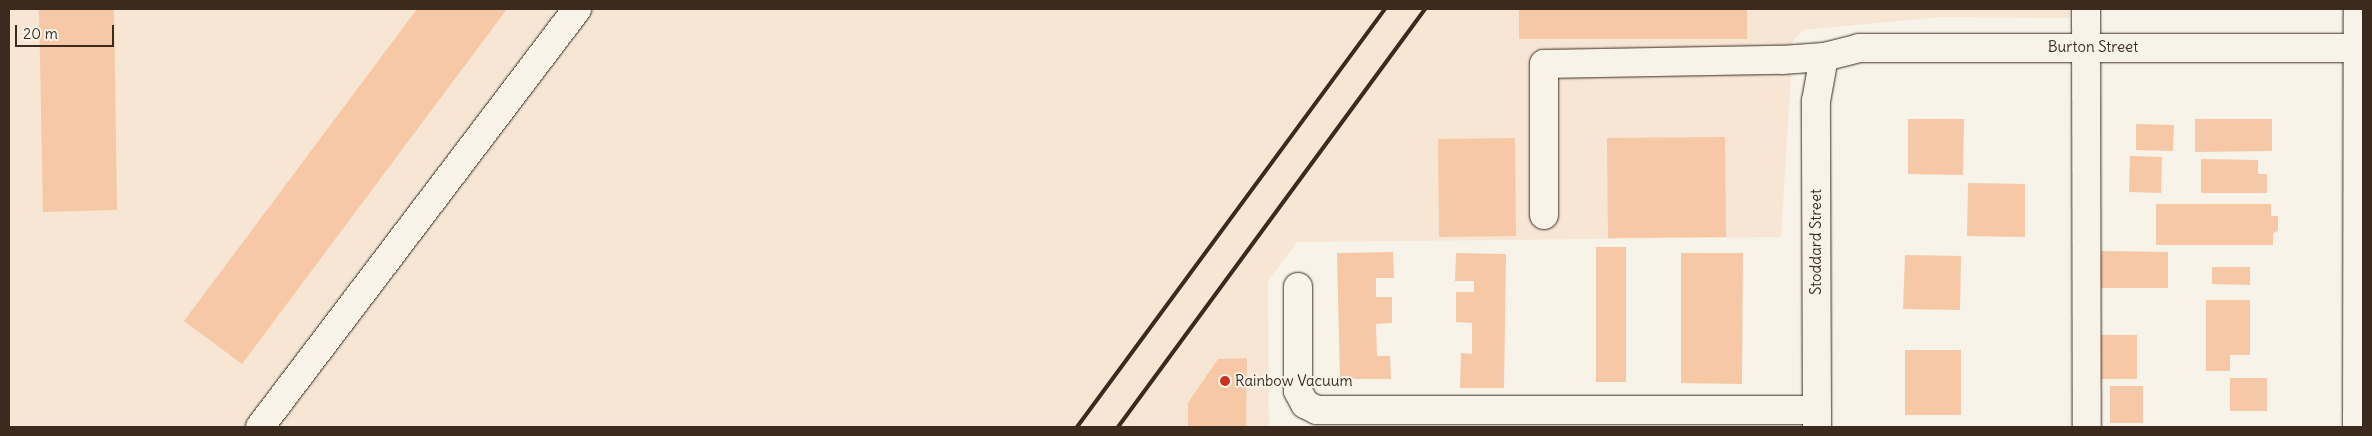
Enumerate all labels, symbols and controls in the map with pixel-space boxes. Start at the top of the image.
scale bar [18,15,116,47]
text: 20 m [23,24,58,43]
street label: Burton Street [2048,38,2138,56]
street label: Stoddard Street [1807,189,1825,295]
place label: Rainbow Vacuum [1235,372,1353,390]
marker: Rainbow Vacuum [1219,375,1231,387]

